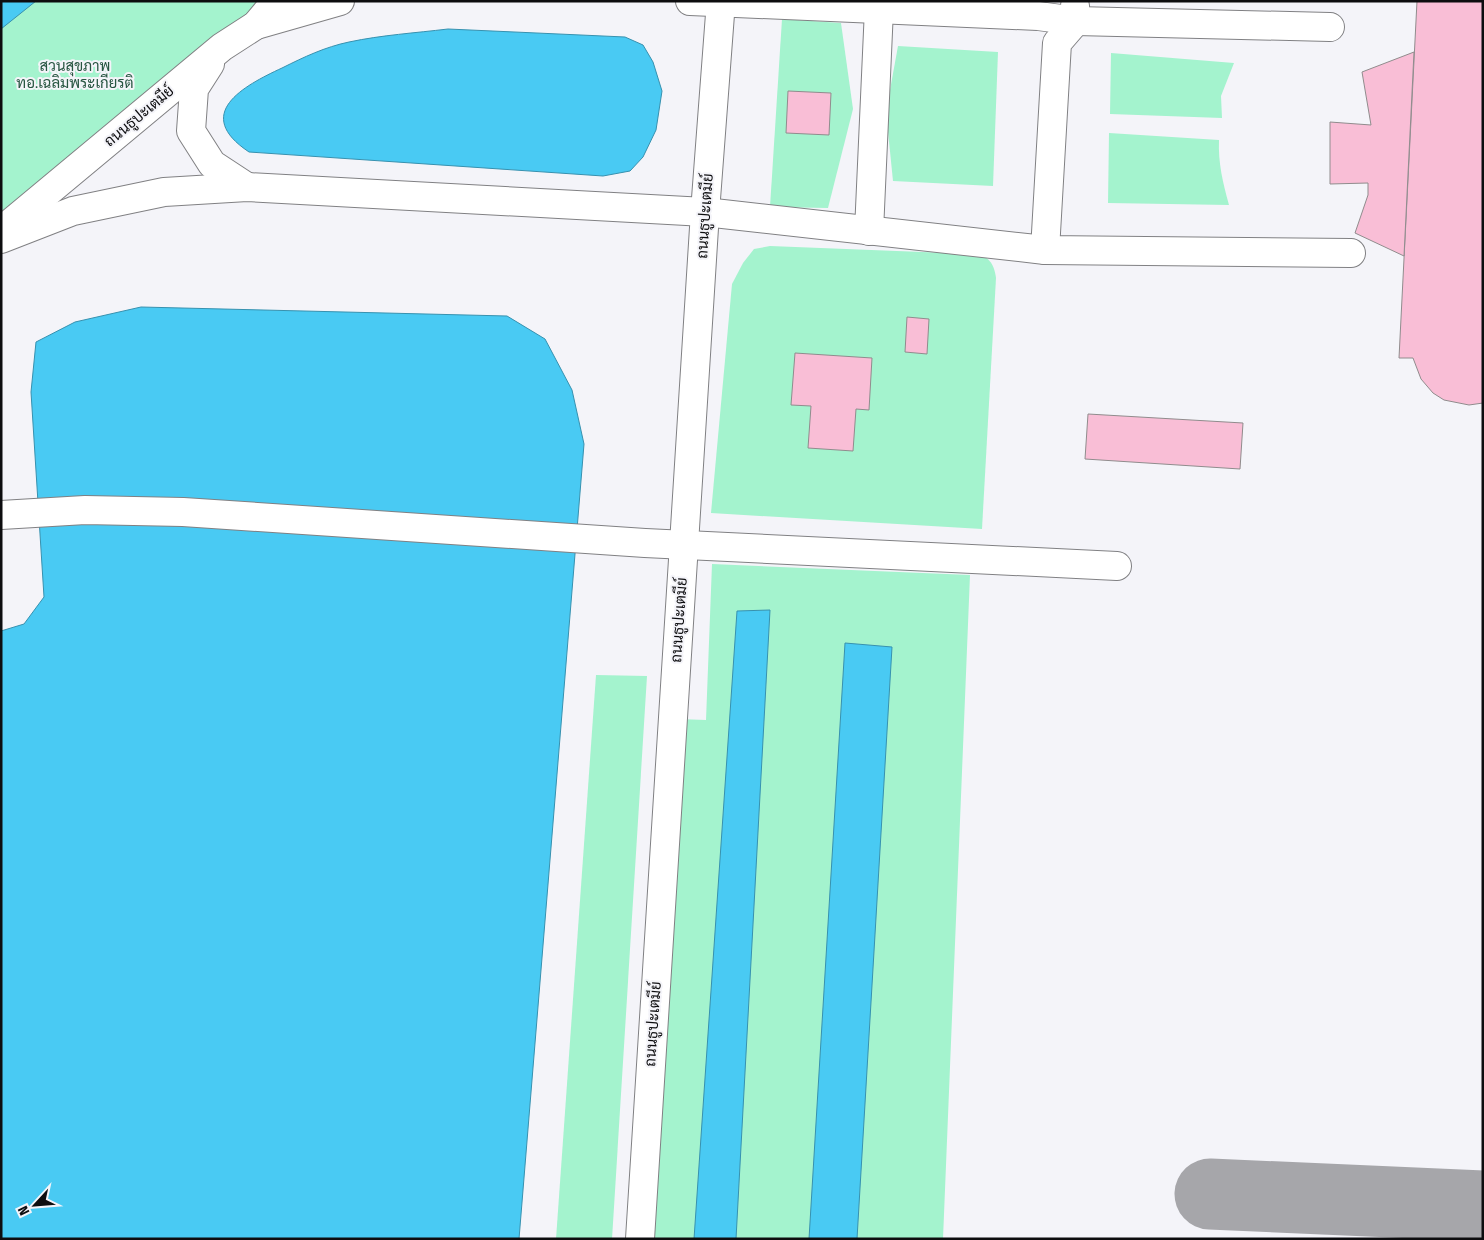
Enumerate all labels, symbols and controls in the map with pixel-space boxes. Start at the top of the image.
park label: สวนสุขภาพ ทอ.เฉลิมพระเกียรติ [16,57,134,92]
street label: ถนนธูปะเตมีย์ [100,81,178,151]
street label: ถนนธูปะเตมีย์ [692,173,718,259]
street label: ถนนธูปะเตมีย์ [666,577,692,663]
street label: ถนนธูปะเตมีย์ [640,981,666,1067]
north arrow [10,1180,60,1230]
text: N [14,1203,33,1218]

